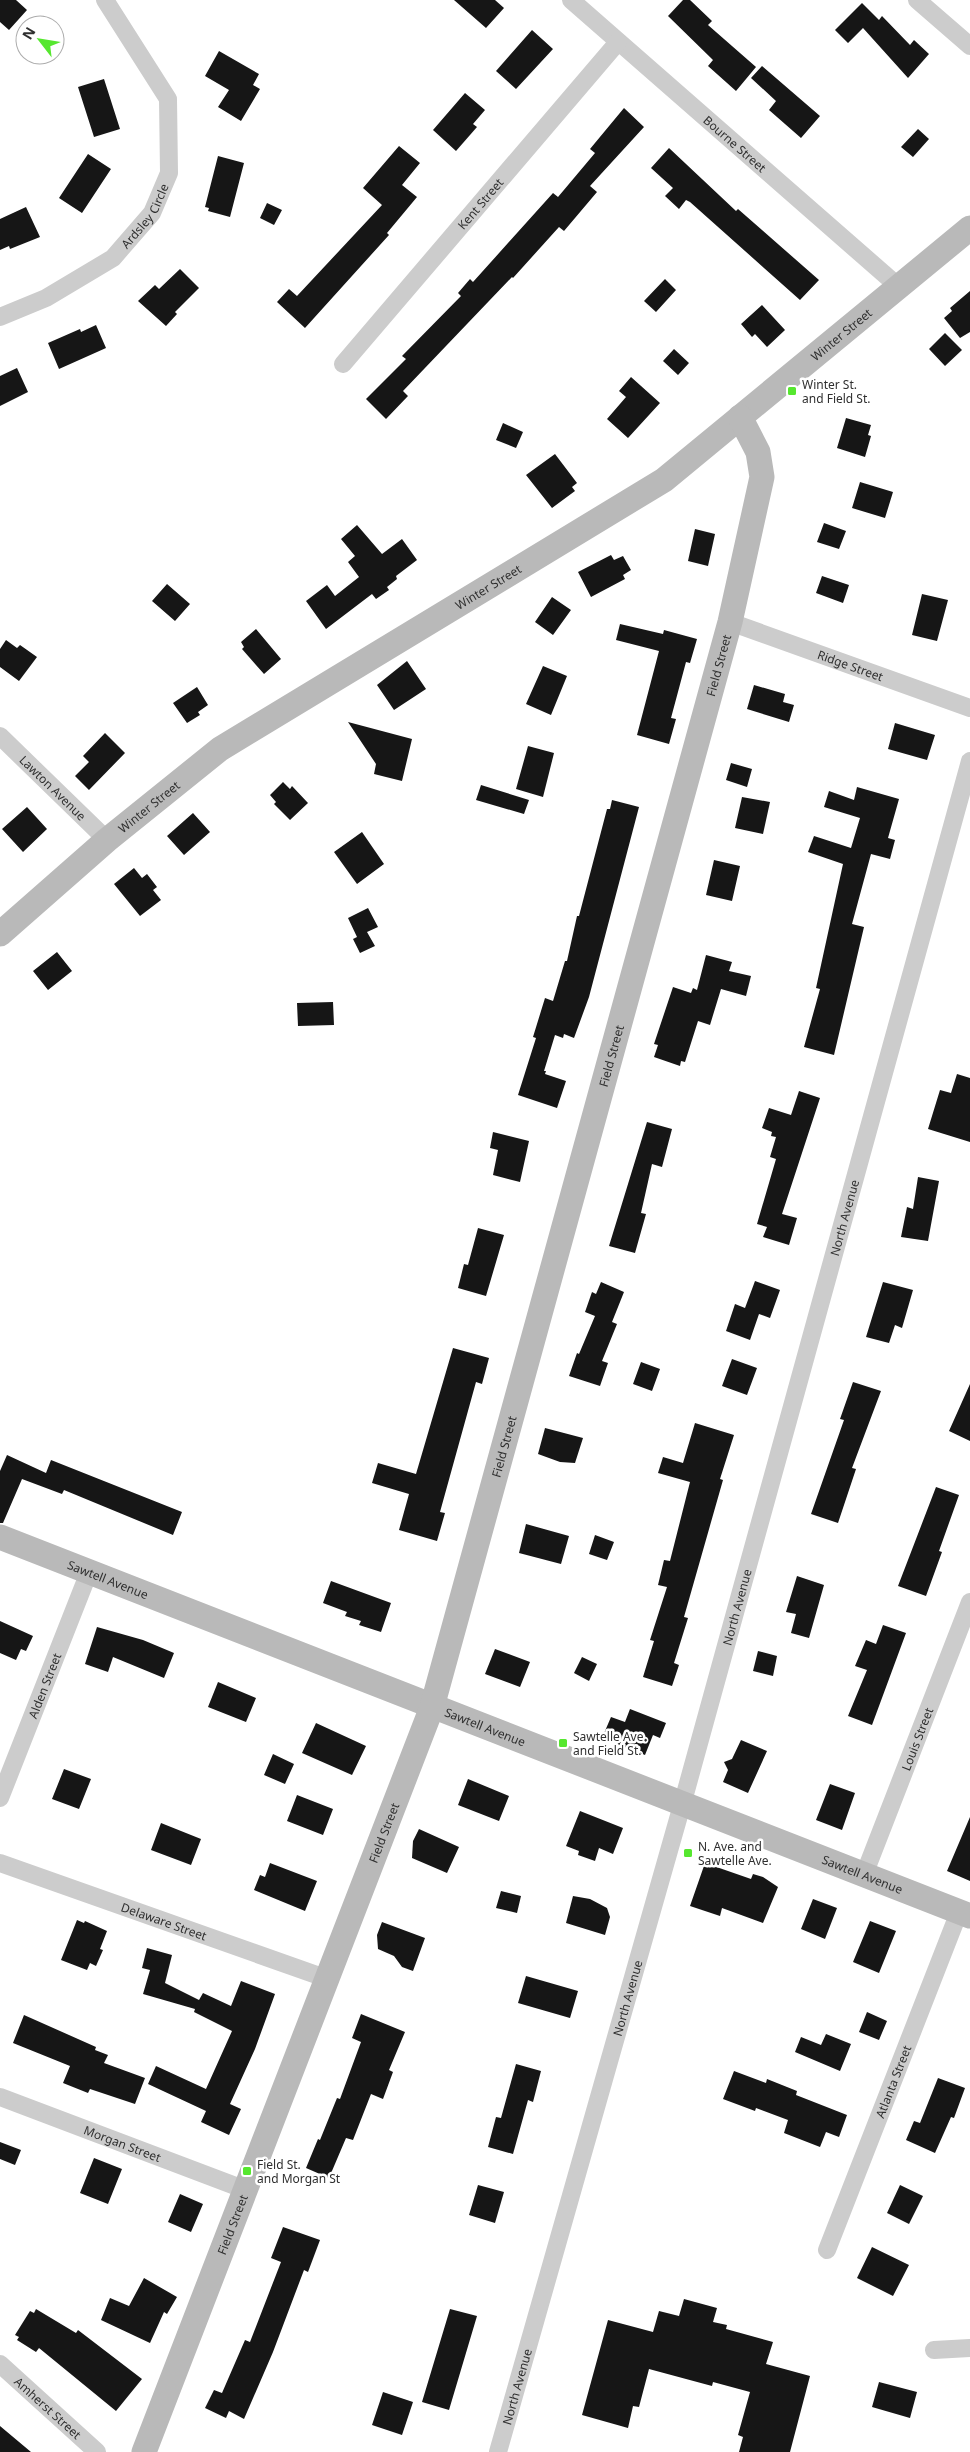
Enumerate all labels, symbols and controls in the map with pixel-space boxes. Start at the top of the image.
north arrow [15,15,65,65]
text: N [17,23,40,43]
street label: Bourne Street [700,111,771,176]
street label: Kent Street [453,174,507,233]
street label: Ardsley Circle [117,181,172,252]
street label: Winter Street [807,304,876,364]
place label: Winter St. and Field St. [802,376,870,407]
marker: Winter St. and Field St. [786,385,798,397]
street label: Winter Street [452,560,525,613]
street label: Field Street [702,632,735,698]
street label: Ridge Street [815,646,886,685]
street label: Lawton Avenue [16,751,90,824]
street label: Winter Street [114,776,184,836]
street label: Field Street [594,1022,628,1089]
street label: North Avenue [825,1177,863,1258]
street label: Field Street [487,1413,520,1479]
street label: Sawtell Avenue [65,1556,151,1603]
street label: North Avenue [718,1567,755,1647]
street label: Alden Street [24,1650,65,1721]
street label: Sawtell Avenue [442,1703,528,1750]
street label: Louis Street [897,1704,937,1773]
place label: Sawtelle Ave. and Field St. [573,1728,647,1759]
marker: Sawtelle Ave. and Field St. [557,1737,569,1749]
street label: Field Street [364,1799,403,1865]
place label: N. Ave. and Sawtelle Ave. [698,1838,772,1869]
marker: N. Ave. and Sawtelle Ave. [682,1847,694,1859]
street label: Sawtell Avenue [820,1851,906,1898]
street label: Delaware Street [119,1898,210,1944]
street label: North Avenue [608,1958,646,2038]
street label: Atlanta Street [871,2042,915,2120]
street label: Morgan Street [82,2121,164,2166]
place label: Field St. and Morgan St [257,2156,341,2187]
marker: Field St. and Morgan St [241,2165,253,2177]
street label: Field Street [213,2191,252,2257]
street label: North Avenue [498,2346,536,2427]
street label: Amherst Street [11,2373,86,2443]

